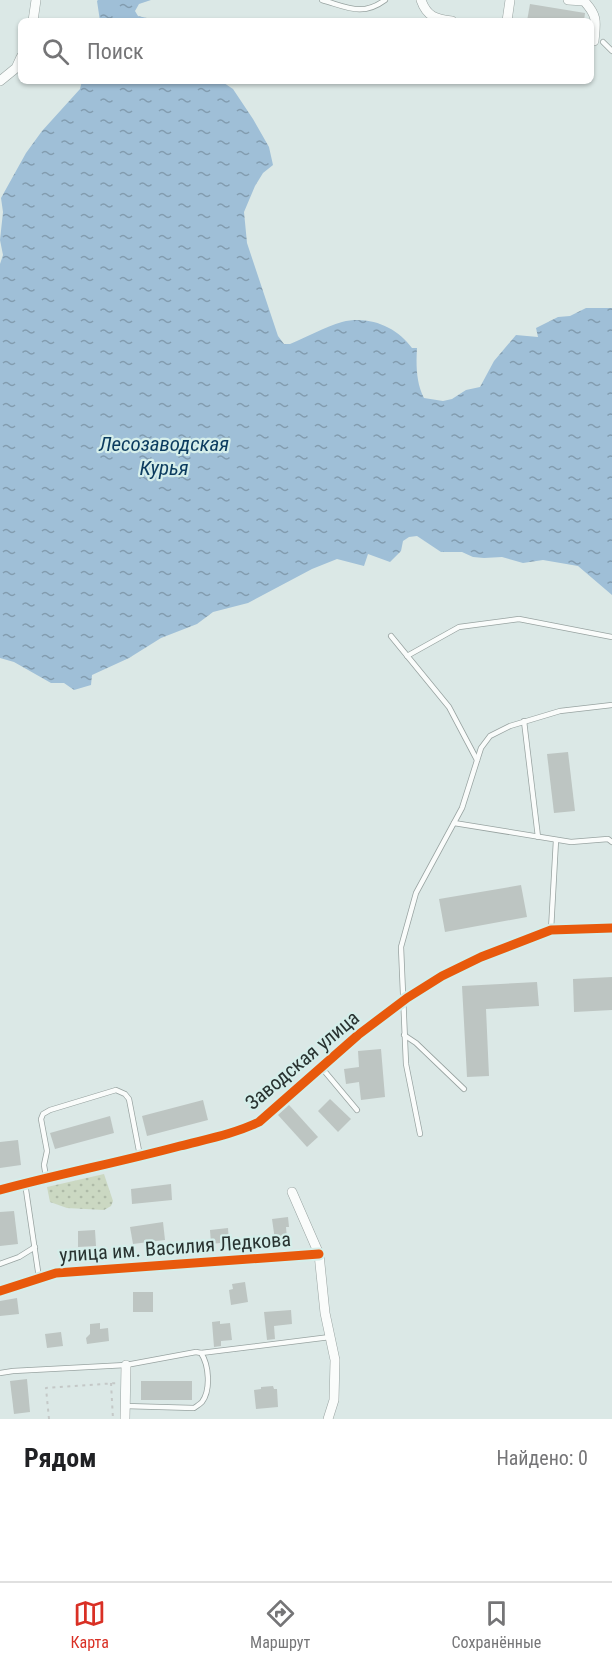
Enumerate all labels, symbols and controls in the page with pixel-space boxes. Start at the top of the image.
search box [18,18,594,84]
icon: search [39,35,72,68]
text: Поиск [87,39,144,64]
water label: Лесозаводская Курья [98,432,229,480]
street label: Заводская улица [240,1005,364,1115]
street label: улица им. Василия Ледкова [58,1227,292,1267]
text: Рядом [24,1443,96,1473]
text: Найдено: 0 [496,1446,588,1470]
tab: Карта [71,1597,109,1652]
tab: Маршрут [250,1597,310,1652]
tab: Сохранённые [452,1597,541,1652]

